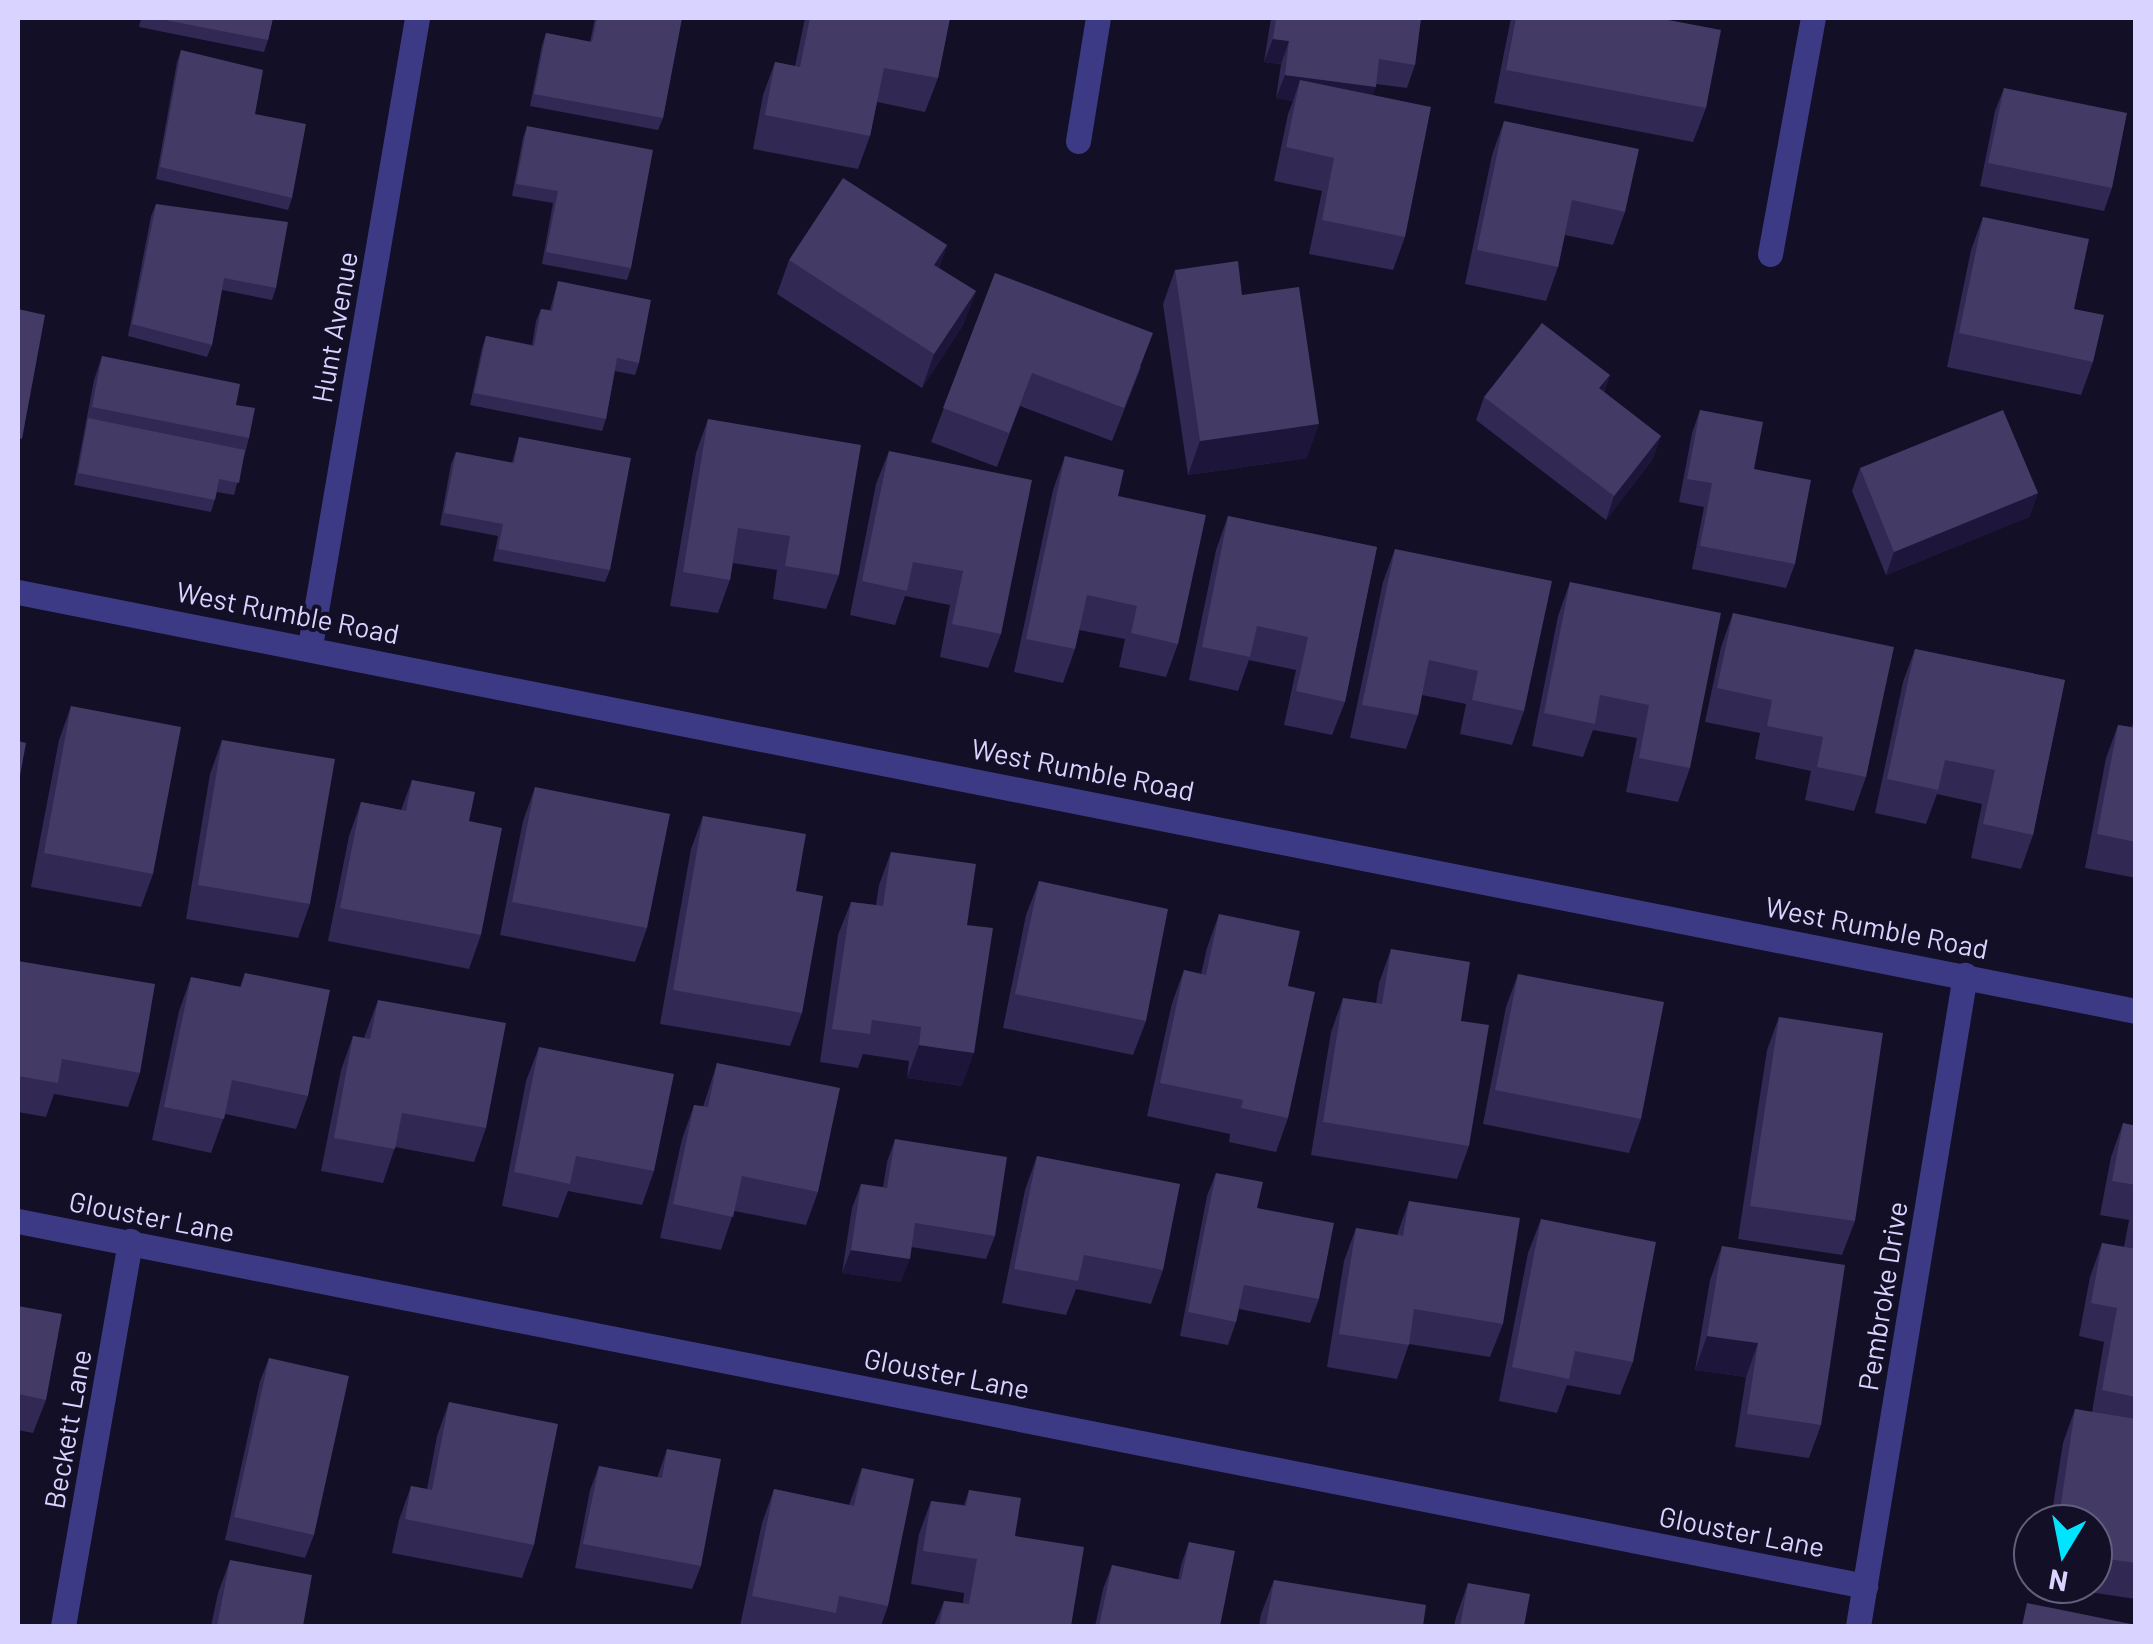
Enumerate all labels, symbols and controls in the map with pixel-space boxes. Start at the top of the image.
street label: Hunt Avenue [304,249,364,405]
street label: West Rumble Road [174,574,402,650]
street label: West Rumble Road [969,731,1197,807]
street label: West Rumble Road [1763,889,1991,965]
street label: Glouster Lane [66,1183,238,1249]
street label: Pembroke Drive [1850,1199,1914,1393]
street label: Glouster Lane [861,1340,1033,1406]
street label: Beckett Lane [36,1347,98,1511]
street label: Glouster Lane [1656,1498,1828,1564]
north arrow [2013,1504,2113,1604]
text: N [2046,1563,2070,1600]

